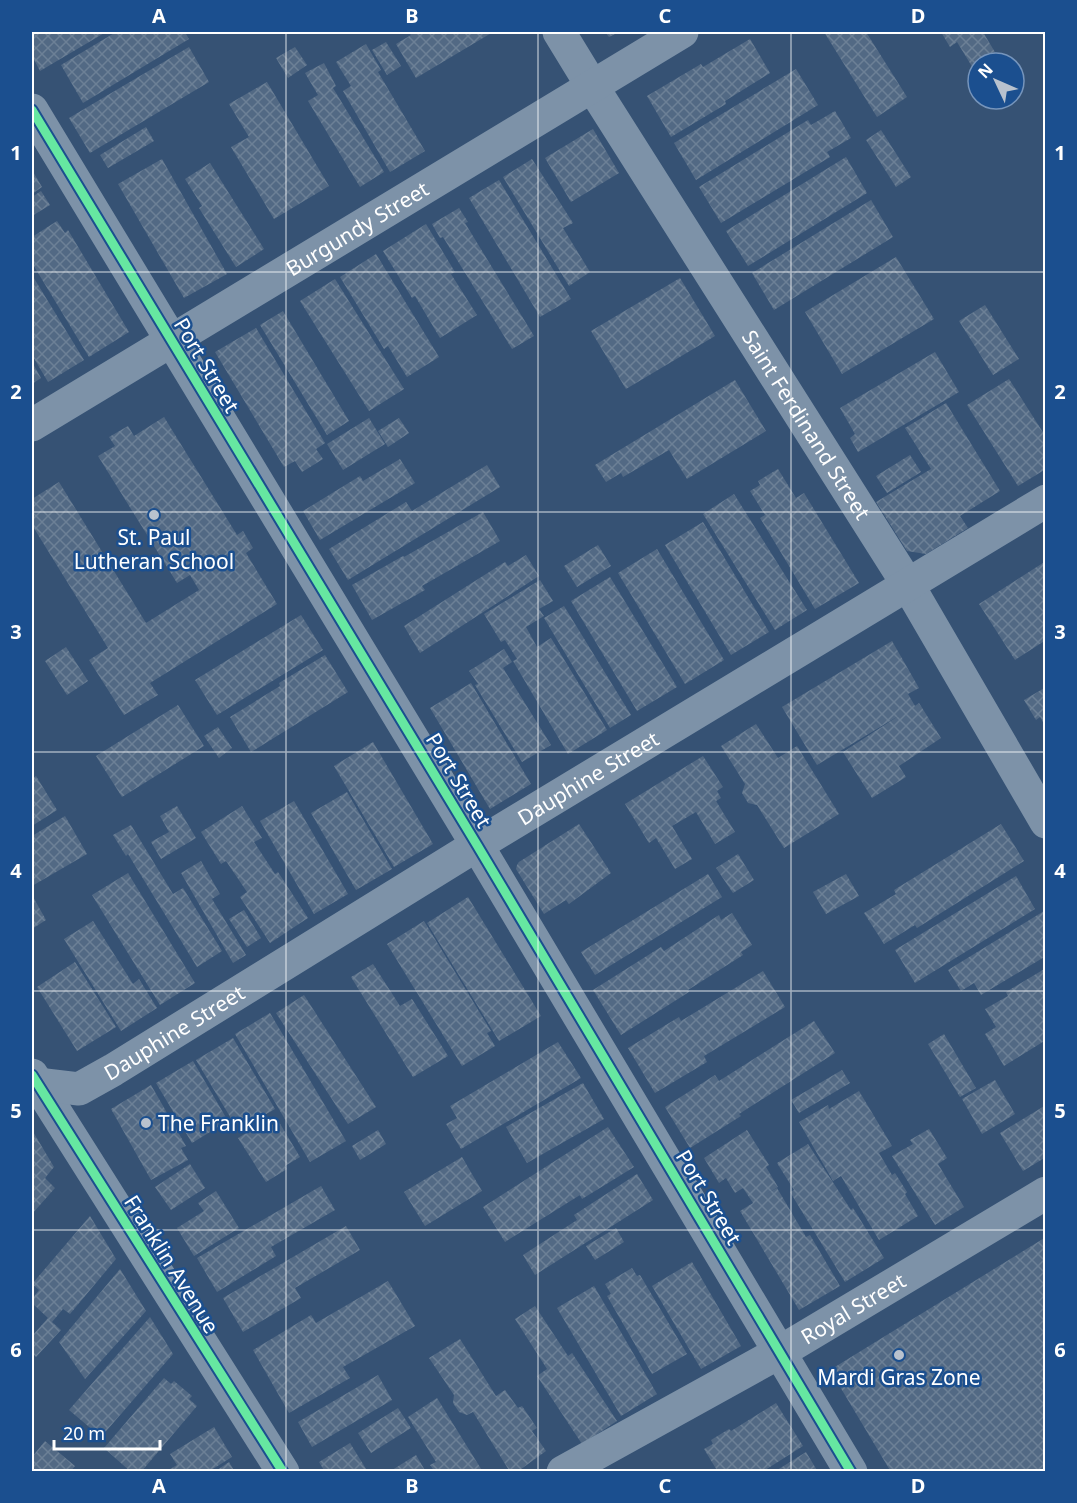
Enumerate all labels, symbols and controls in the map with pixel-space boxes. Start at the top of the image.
text: A [152,2,166,29]
text: B [405,2,419,29]
text: C [659,2,672,29]
text: D [911,2,925,29]
north arrow [966,51,1026,111]
text: N [973,58,998,83]
text: 1 [10,139,22,166]
text: 1 [1054,139,1066,166]
street label: Burgundy Street [281,174,434,282]
street label: Port Street [168,312,246,418]
street label: Saint Ferdinand Street [736,325,877,525]
text: 2 [10,378,22,405]
text: 2 [1054,378,1066,405]
marker: St. Paul Lutheran School [147,508,161,522]
place label: St. Paul Lutheran School [74,523,234,575]
text: 3 [10,618,22,645]
text: 3 [1054,618,1066,645]
street label: Dauphine Street [512,724,664,831]
street label: Port Street [420,727,498,833]
text: 4 [10,857,22,884]
text: 4 [1054,857,1066,884]
street label: Dauphine Street [99,978,250,1086]
text: 5 [10,1097,22,1124]
text: 5 [1054,1097,1066,1124]
place label: The Franklin [158,1109,279,1137]
marker: The Franklin [139,1116,153,1130]
street label: Port Street [670,1144,748,1250]
street label: Franklin Avenue [118,1190,226,1338]
street label: Royal Street [795,1266,911,1351]
text: 6 [10,1336,22,1363]
text: 6 [1054,1336,1066,1363]
marker: Mardi Gras Zone [892,1348,906,1362]
place label: Mardi Gras Zone [817,1363,981,1391]
scale bar [54,1413,160,1451]
text: 20 m [63,1421,105,1445]
text: A [152,1472,166,1499]
text: B [405,1472,419,1499]
text: C [659,1472,672,1499]
text: D [911,1472,925,1499]

